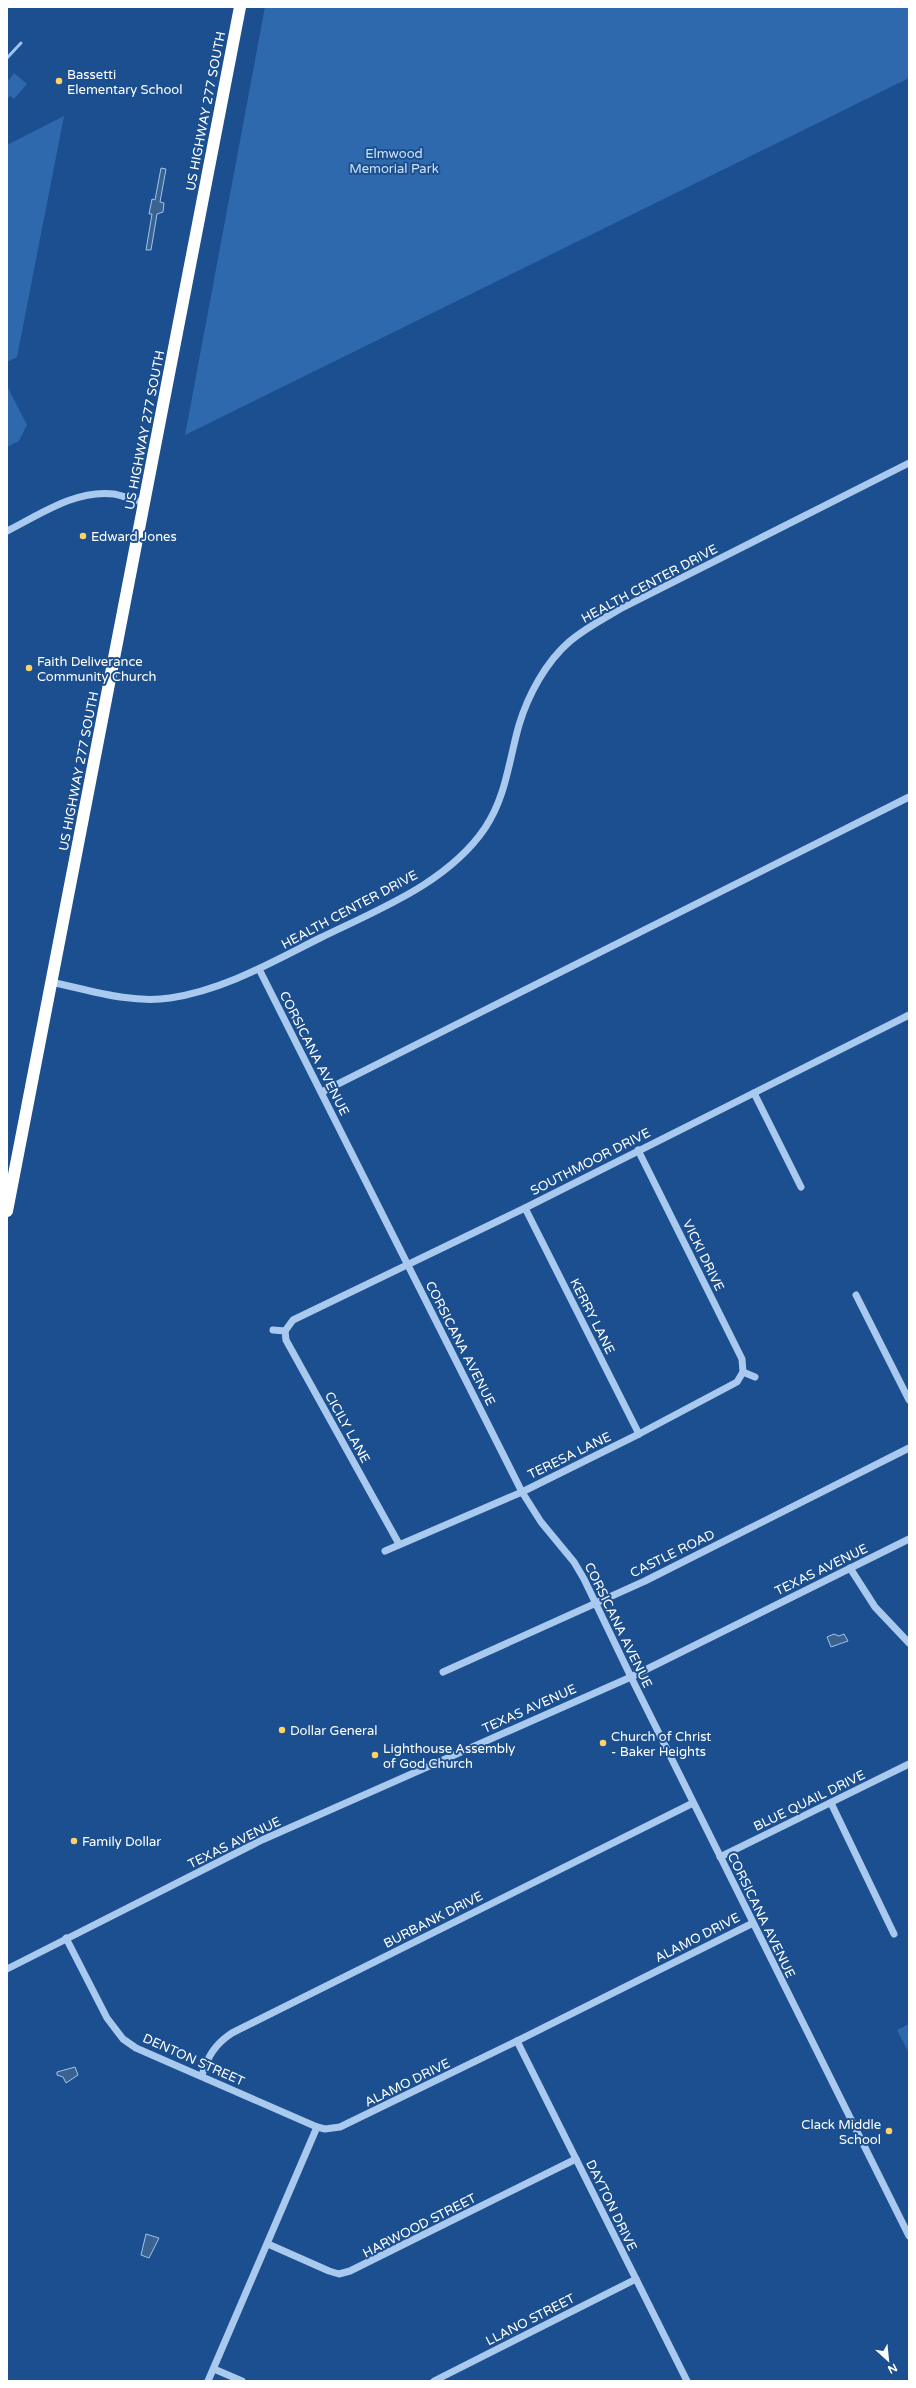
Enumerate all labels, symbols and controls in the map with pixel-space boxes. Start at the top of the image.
street label: US HIGHWAY 277 SOUTH [183,30,229,192]
place label: Bassetti Elementary School [67,67,182,98]
marker: Bassetti Elementary School [54,76,64,86]
park label: Elmwood Memorial Park [349,146,439,177]
street label: US HIGHWAY 277 SOUTH [122,349,168,511]
place label: Edward Jones [91,529,177,545]
marker: Edward Jones [78,531,88,541]
street label: HEALTH CENTER DRIVE [579,541,720,627]
place label: Faith Deliverance Community Church [37,654,156,685]
marker: Faith Deliverance Community Church [24,663,34,673]
street label: US HIGHWAY 277 SOUTH [56,690,102,852]
street label: HEALTH CENTER DRIVE [279,867,420,953]
street label: CORSICANA AVENUE [276,989,352,1118]
street label: SOUTHMOOR DRIVE [528,1125,653,1199]
street label: VICKI DRIVE [679,1217,727,1294]
street label: KERRY LANE [566,1276,618,1357]
street label: CORSICANA AVENUE [422,1279,498,1408]
street label: CICILY LANE [321,1389,373,1466]
street label: TERESA LANE [525,1429,614,1483]
street label: CASTLE ROAD [627,1526,718,1581]
street label: TEXAS AVENUE [772,1540,871,1599]
street label: CORSICANA AVENUE [581,1560,655,1691]
street label: TEXAS AVENUE [480,1681,579,1737]
place label: Dollar General [290,1723,378,1739]
marker: Dollar General [277,1725,287,1735]
place label: Church of Christ - Baker Heights [611,1729,711,1760]
marker: Church of Christ - Baker Heights [598,1738,608,1748]
place label: Lighthouse Assembly of God Church [383,1741,515,1772]
marker: Lighthouse Assembly of God Church [370,1750,380,1760]
street label: BLUE QUAIL DRIVE [751,1767,868,1835]
street label: TEXAS AVENUE [185,1813,284,1872]
place label: Family Dollar [82,1834,161,1850]
marker: Family Dollar [69,1836,79,1846]
street label: CORSICANA AVENUE [724,1850,798,1981]
street label: BURBANK DRIVE [381,1888,486,1952]
street label: ALAMO DRIVE [652,1910,743,1966]
street label: DENTON STREET [140,2030,247,2090]
street label: ALAMO DRIVE [362,2055,453,2111]
place label: Clack Middle School [801,2117,881,2148]
marker: Clack Middle School [884,2126,894,2136]
street label: DAYTON DRIVE [582,2157,640,2254]
street label: HARWOOD STREET [360,2190,479,2261]
street label: LLANO STREET [483,2290,578,2349]
north arrow [868,2340,908,2380]
text: N [885,2361,899,2376]

